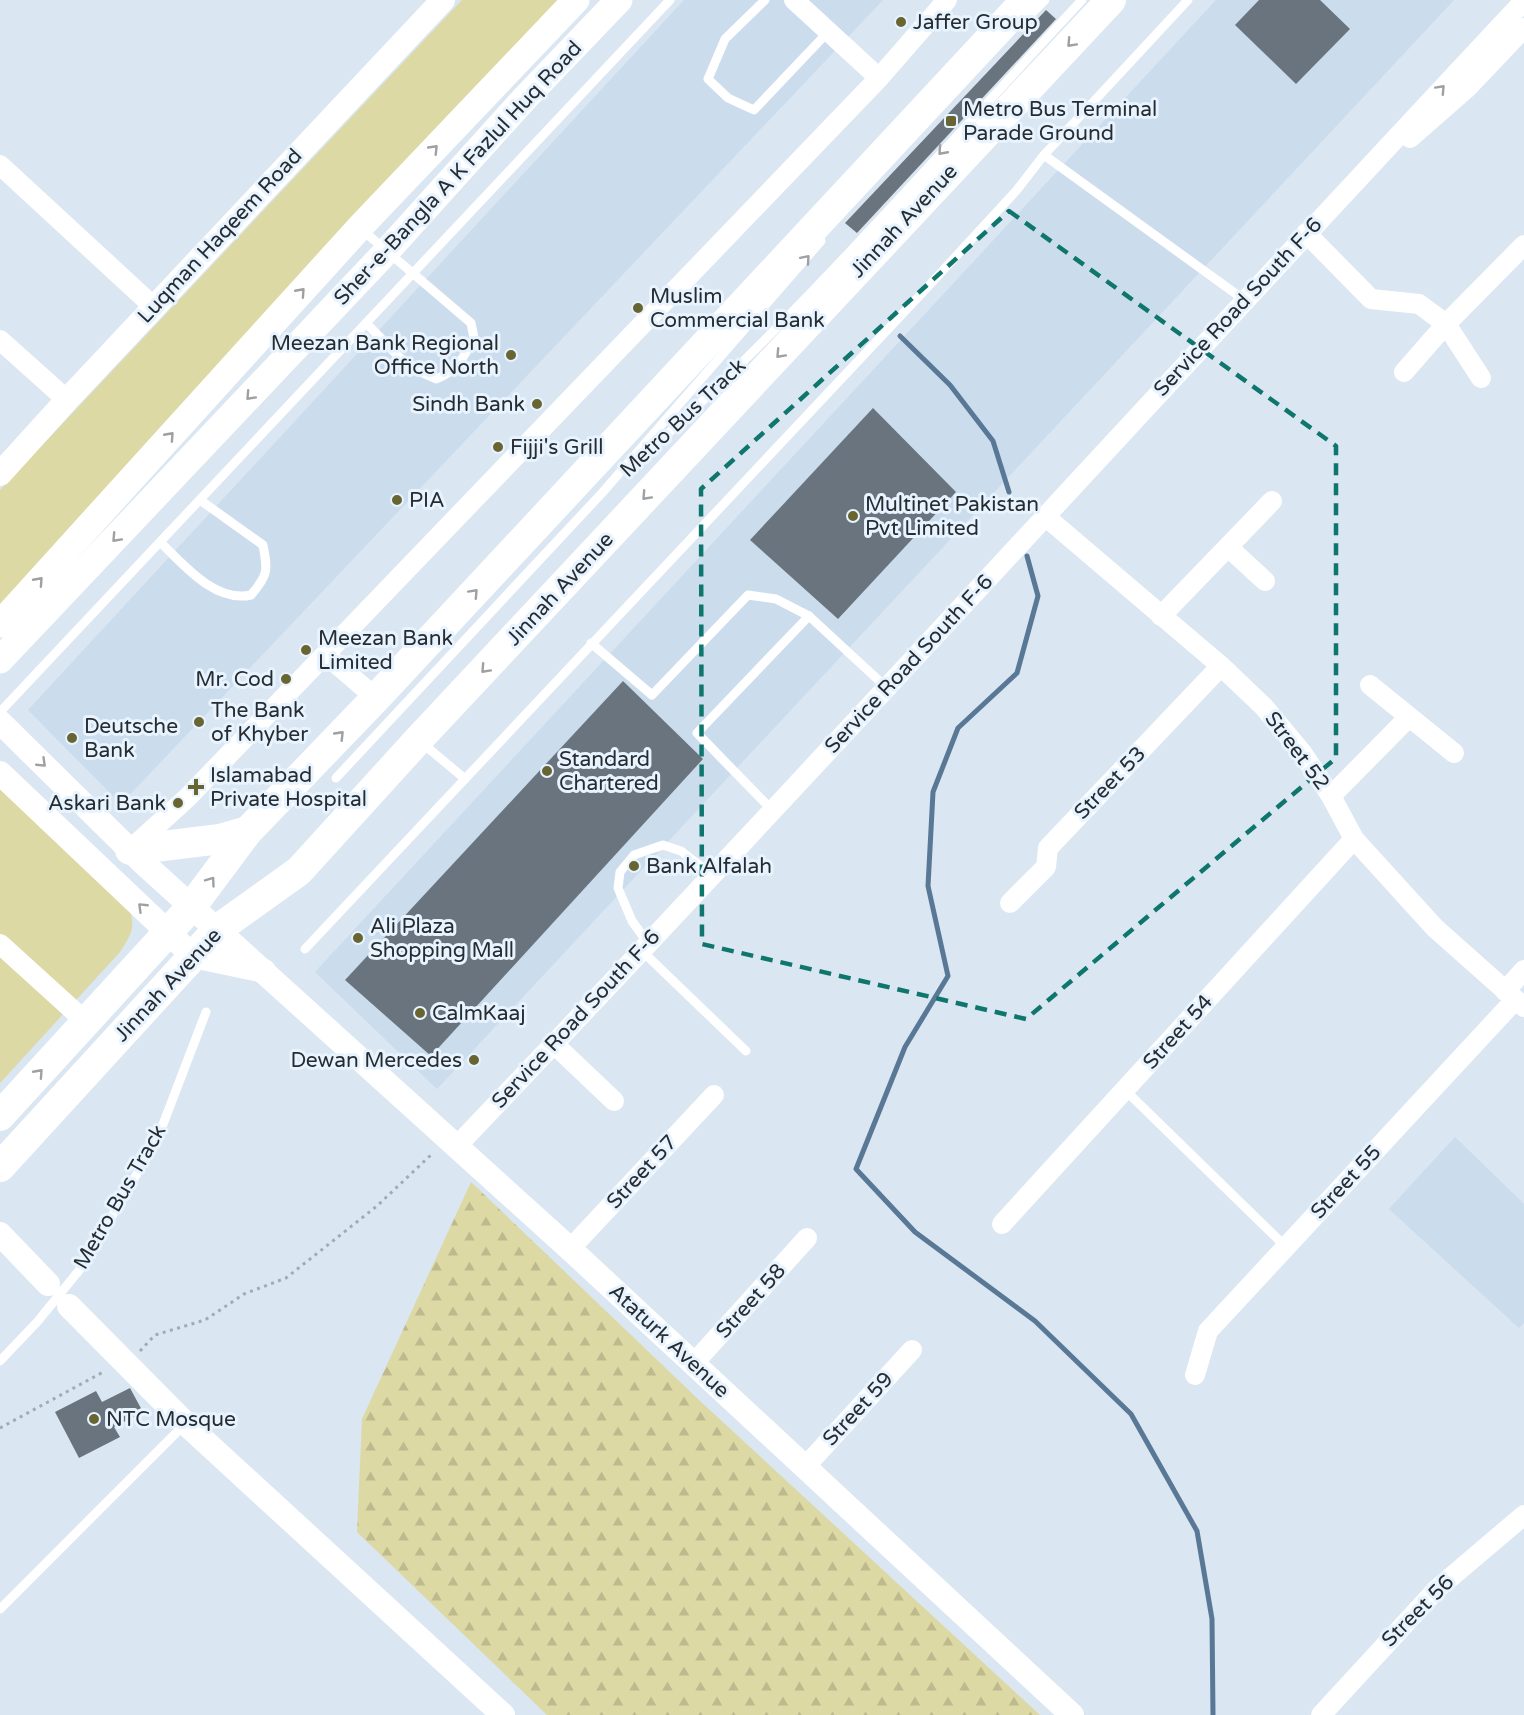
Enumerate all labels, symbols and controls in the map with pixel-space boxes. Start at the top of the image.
place label: Jaffer Group [913,10,1038,35]
marker: Jaffer Group [894,15,908,29]
street label: Sher-e-Bangla A K Fazlul Huq Road [329,36,587,310]
one-way arrow [1067,36,1078,46]
one-way arrow [1434,86,1445,96]
place label: Metro Bus Terminal Parade Ground [963,97,1157,146]
marker: Metro Bus Terminal Parade Ground [944,114,958,128]
street label: Luqman Haqeem Road [133,143,307,329]
one-way arrow [938,144,949,155]
one-way arrow [427,146,438,156]
street label: Jinnah Avenue [845,159,963,283]
street label: Service Road South F-6 [1149,212,1327,402]
one-way arrow [799,255,810,266]
place label: Muslim Commercial Bank [650,284,825,333]
one-way arrow [294,288,305,298]
marker: Muslim Commercial Bank [631,301,645,315]
place label: Meezan Bank Regional Office North [271,331,499,380]
one-way arrow [776,347,787,357]
marker: Meezan Bank Regional Office North [504,348,518,362]
street label: Metro Bus Track [615,353,751,483]
one-way arrow [246,389,257,400]
place label: Sindh Bank [412,392,525,417]
marker: Sindh Bank [530,397,544,411]
one-way arrow [163,432,174,443]
place label: Fijji's Grill [510,435,604,460]
marker: Fijji's Grill [491,440,505,454]
place label: PIA [409,488,445,513]
one-way arrow [643,489,654,500]
place label: Multinet Pakistan Pvt Limited [865,492,1039,541]
marker: PIA [390,493,404,507]
marker: Multinet Pakistan Pvt Limited [846,509,860,523]
street label: Jinnah Avenue [501,527,619,651]
one-way arrow [112,530,123,541]
street label: Service Road South F-6 [820,569,998,759]
one-way arrow [32,577,43,588]
one-way arrow [467,590,478,600]
place label: Meezan Bank Limited [318,626,453,675]
marker: Meezan Bank Limited [299,643,313,657]
one-way arrow [481,662,492,673]
place label: Mr. Cod [195,667,274,692]
marker: Mr. Cod [279,672,293,686]
place label: The Bank of Khyber [211,698,308,747]
street label: Street 52 [1259,707,1335,795]
place label: Deutsche Bank [84,714,178,763]
marker: The Bank of Khyber [192,715,206,729]
marker: Deutsche Bank [65,731,79,745]
one-way arrow [333,732,344,743]
street label: Street 53 [1069,741,1151,825]
place label: Standard Chartered [559,747,659,796]
one-way arrow [35,756,45,767]
place label: Islamabad Private Hospital [210,763,367,812]
marker: Standard Chartered [540,764,554,778]
marker: Islamabad Private Hospital [187,778,205,796]
place label: Askari Bank [48,791,166,816]
marker: Askari Bank [171,796,185,810]
place label: Bank Alfalah [646,854,772,879]
marker: Bank Alfalah [627,859,641,873]
one-way arrow [204,876,215,887]
one-way arrow [139,904,150,915]
place label: Ali Plaza Shopping Mall [370,914,514,963]
street label: Jinnah Avenue [109,923,227,1047]
street label: Service Road South F-6 [487,924,665,1114]
marker: Ali Plaza Shopping Mall [351,931,365,945]
street label: Street 54 [1138,990,1218,1074]
place label: CalmKaaj [432,1001,526,1026]
marker: CalmKaaj [413,1006,427,1020]
place label: Dewan Mercedes [290,1048,462,1073]
marker: Dewan Mercedes [467,1053,481,1067]
one-way arrow [32,1070,43,1081]
street label: Metro Bus Track [69,1120,171,1274]
street label: Street 57 [602,1130,682,1214]
street label: Street 55 [1306,1140,1386,1224]
street label: Street 58 [711,1259,791,1343]
street label: Ataturk Avenue [604,1279,735,1403]
street label: Street 59 [818,1367,898,1451]
place label: NTC Mosque [106,1407,236,1432]
marker: NTC Mosque [87,1412,101,1426]
street label: Street 56 [1377,1570,1459,1652]

